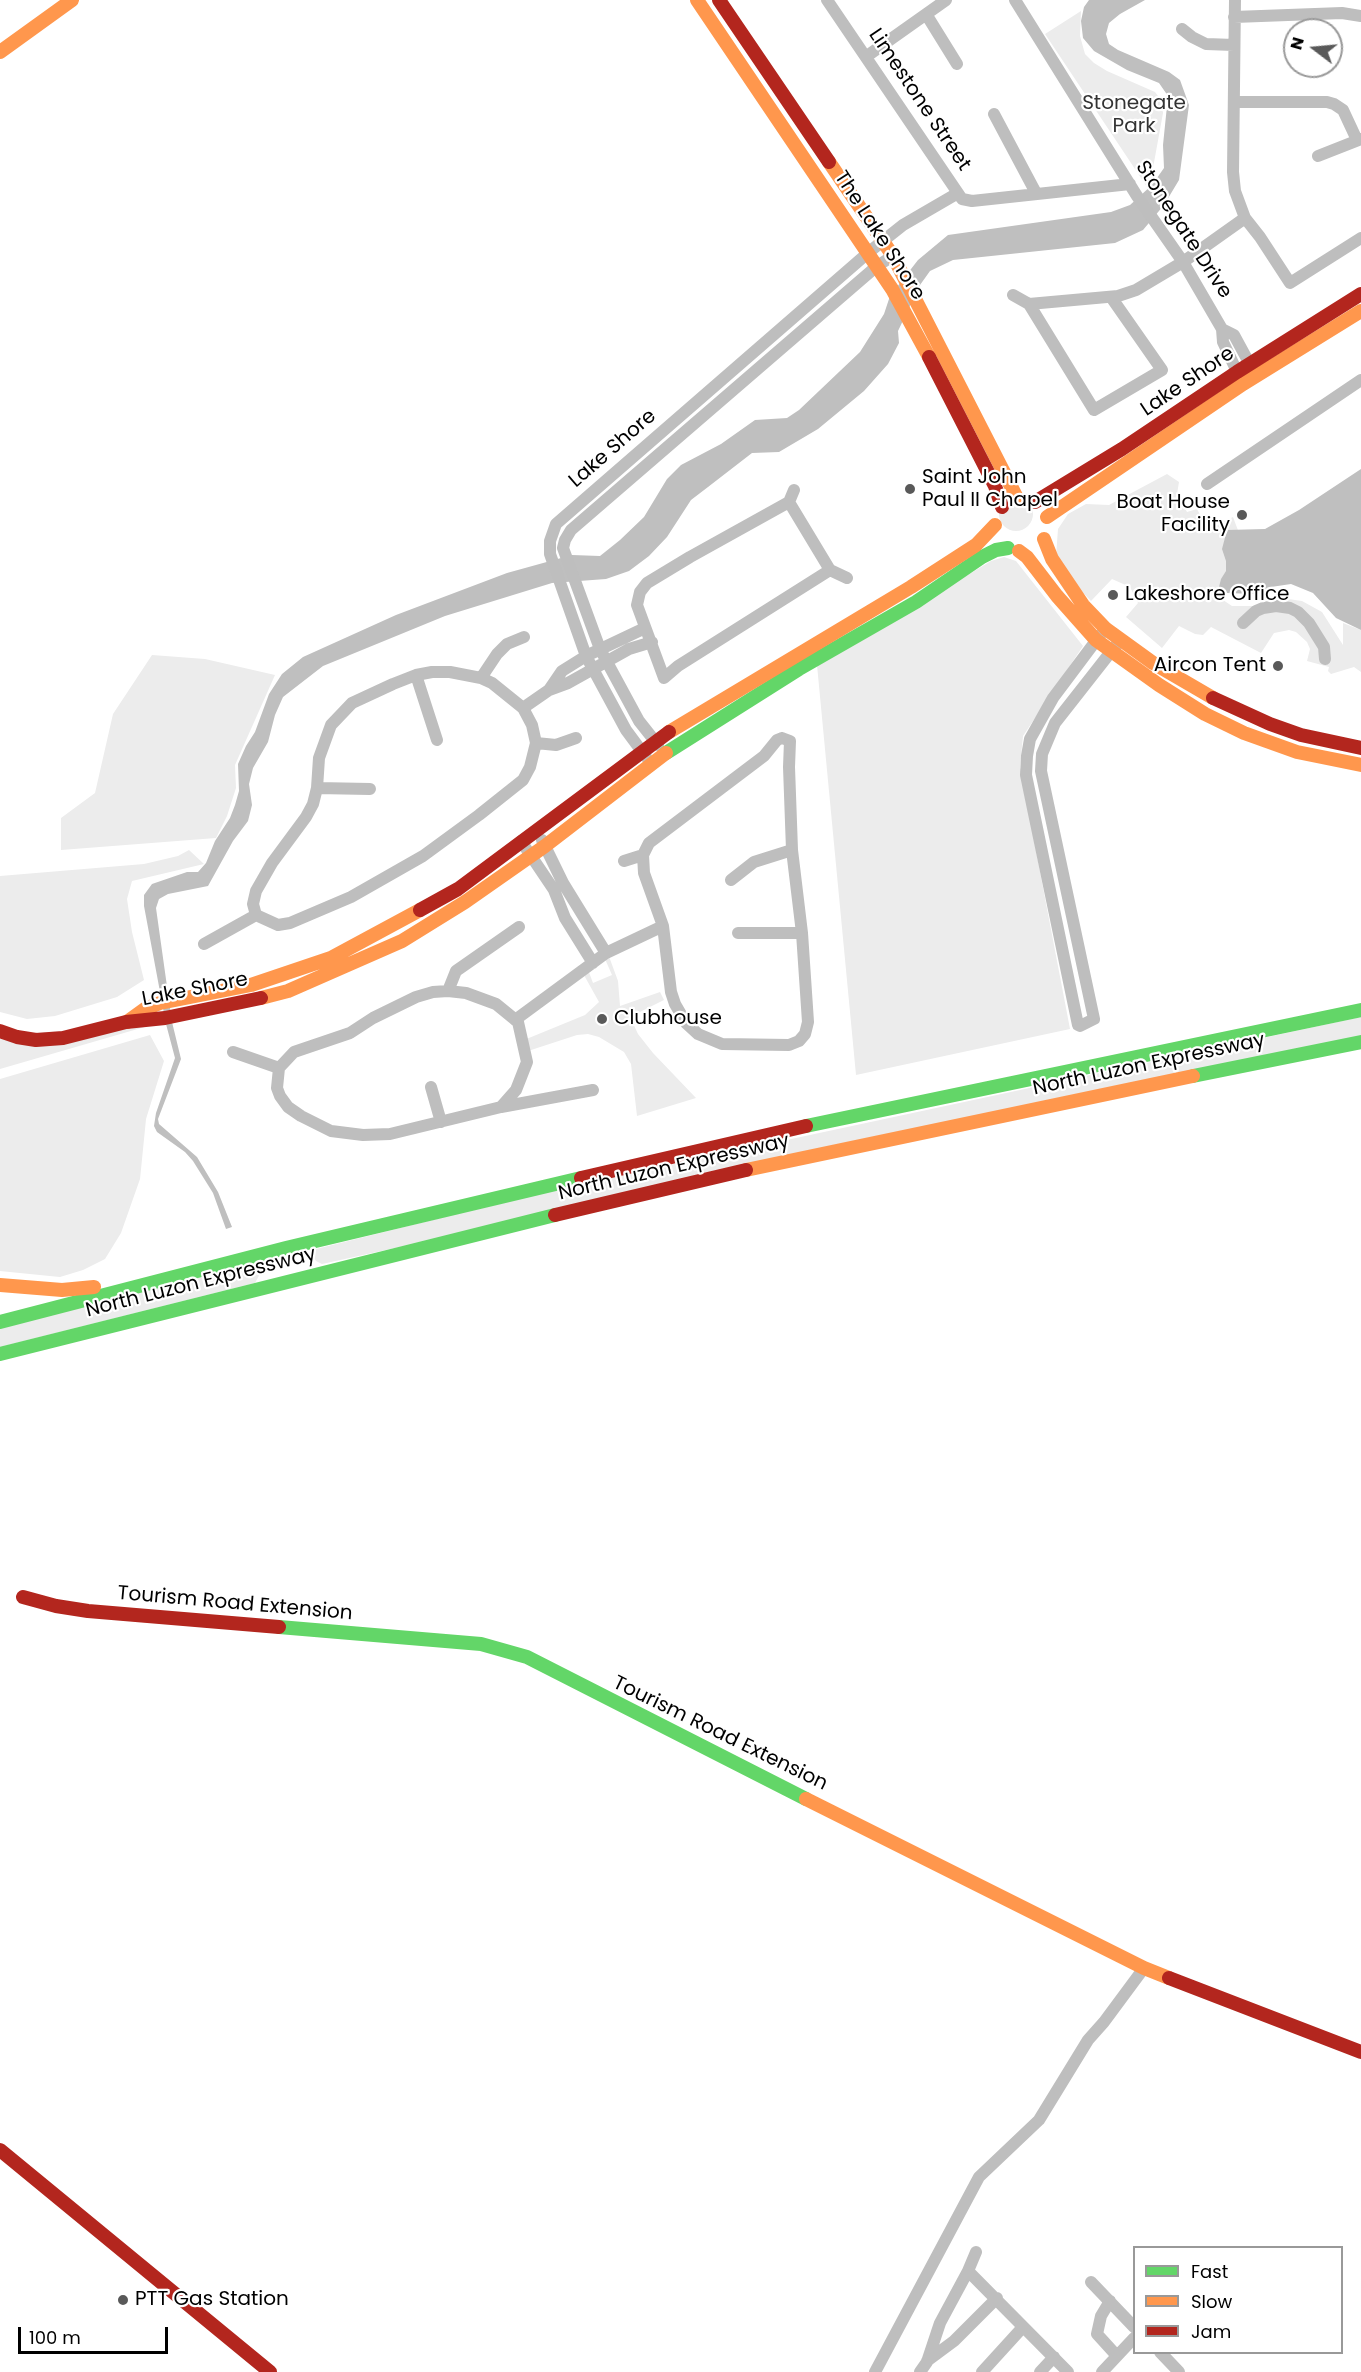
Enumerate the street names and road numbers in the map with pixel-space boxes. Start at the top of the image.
street label: Limestone Street [863,24,975,176]
street label: Stonegate Drive [1130,157,1236,303]
street label: The Lake Shore [828,167,930,305]
street label: Lake Shore [1137,342,1239,422]
street label: Lake Shore [565,405,661,493]
street label: Lake Shore [140,968,250,1012]
street label: North Luzon Expressway [1031,1029,1267,1101]
street label: North Luzon Expressway [556,1130,792,1206]
street label: North Luzon Expressway [83,1243,319,1323]
street label: Tourism Road Extension [117,1582,353,1626]
street label: Tourism Road Extension [609,1672,831,1796]

